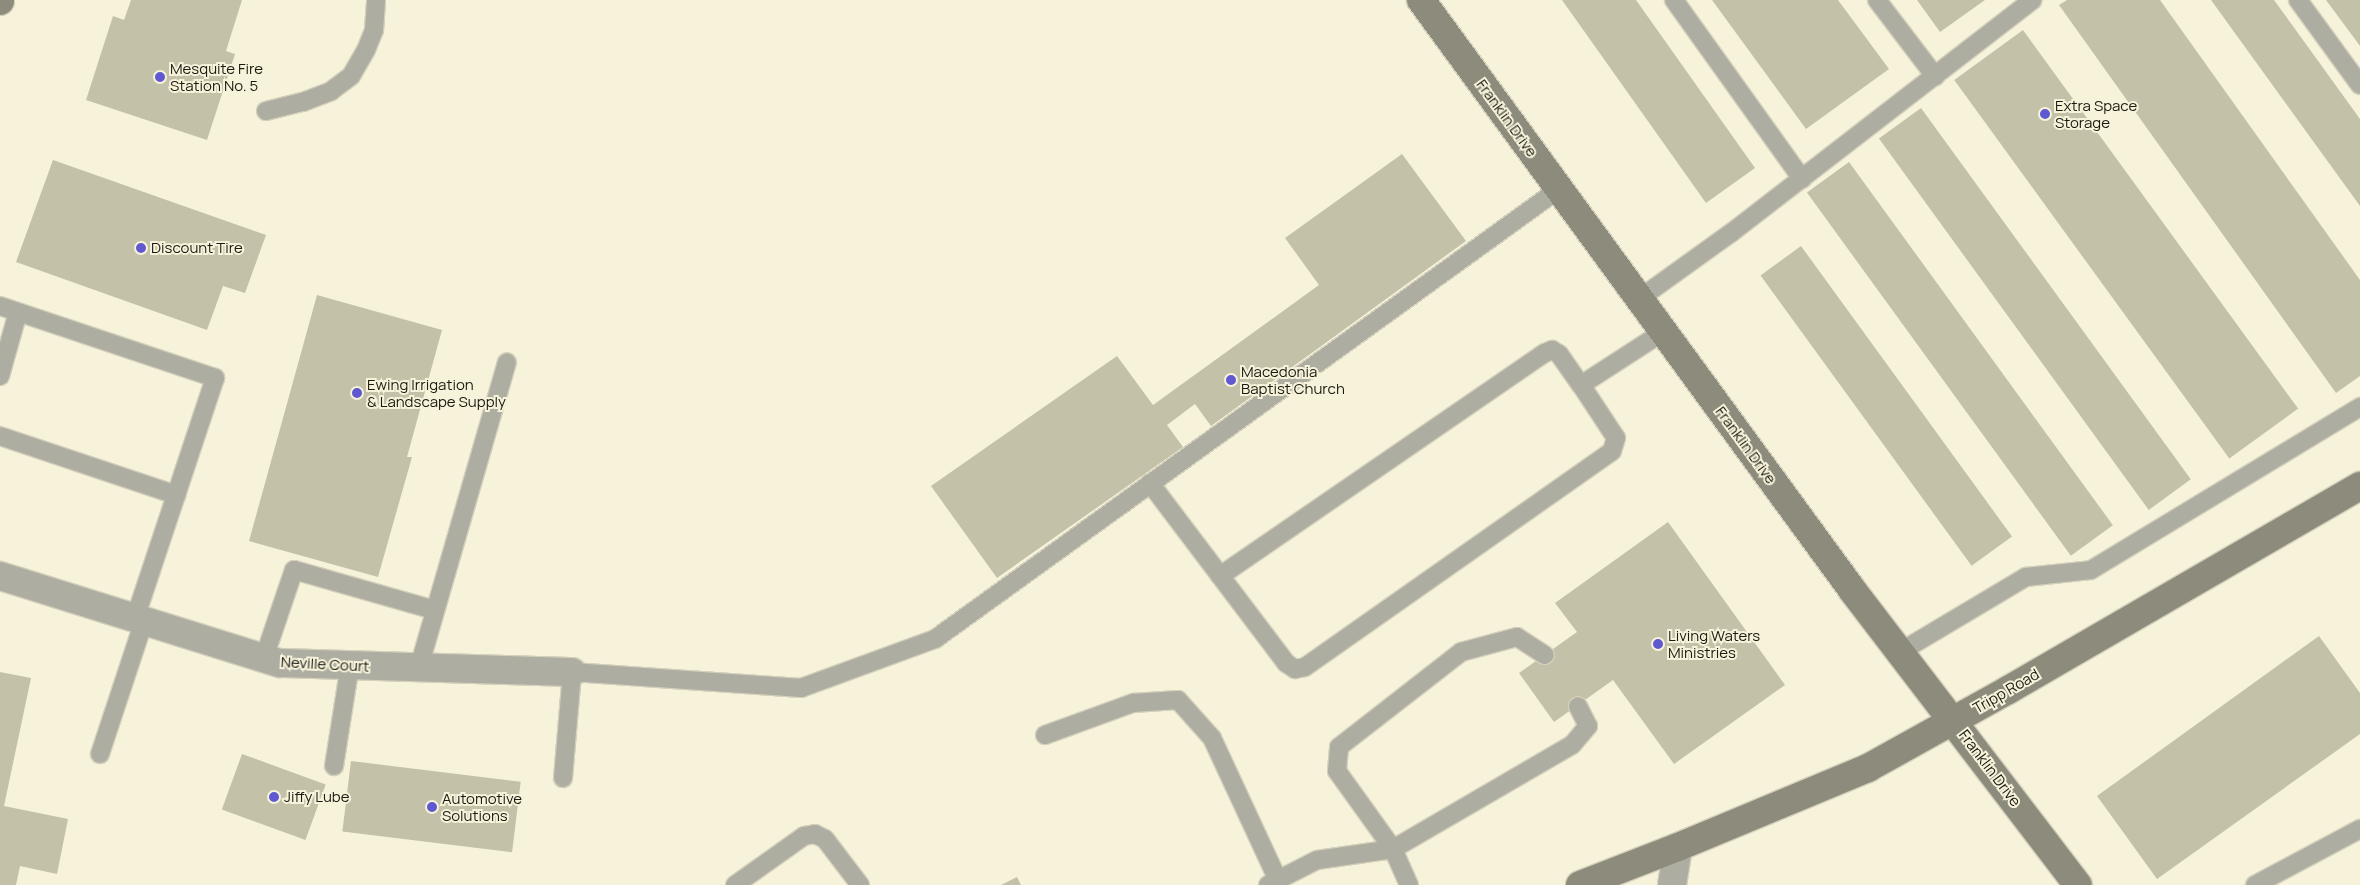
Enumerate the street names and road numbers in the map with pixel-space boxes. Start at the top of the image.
street label: Franklin Drive [1473,76,1541,160]
street label: Franklin Drive [1712,403,1780,487]
street label: Neville Court [280,653,370,675]
street label: Tripp Road [1970,665,2042,717]
street label: Franklin Drive [1955,726,2025,810]

